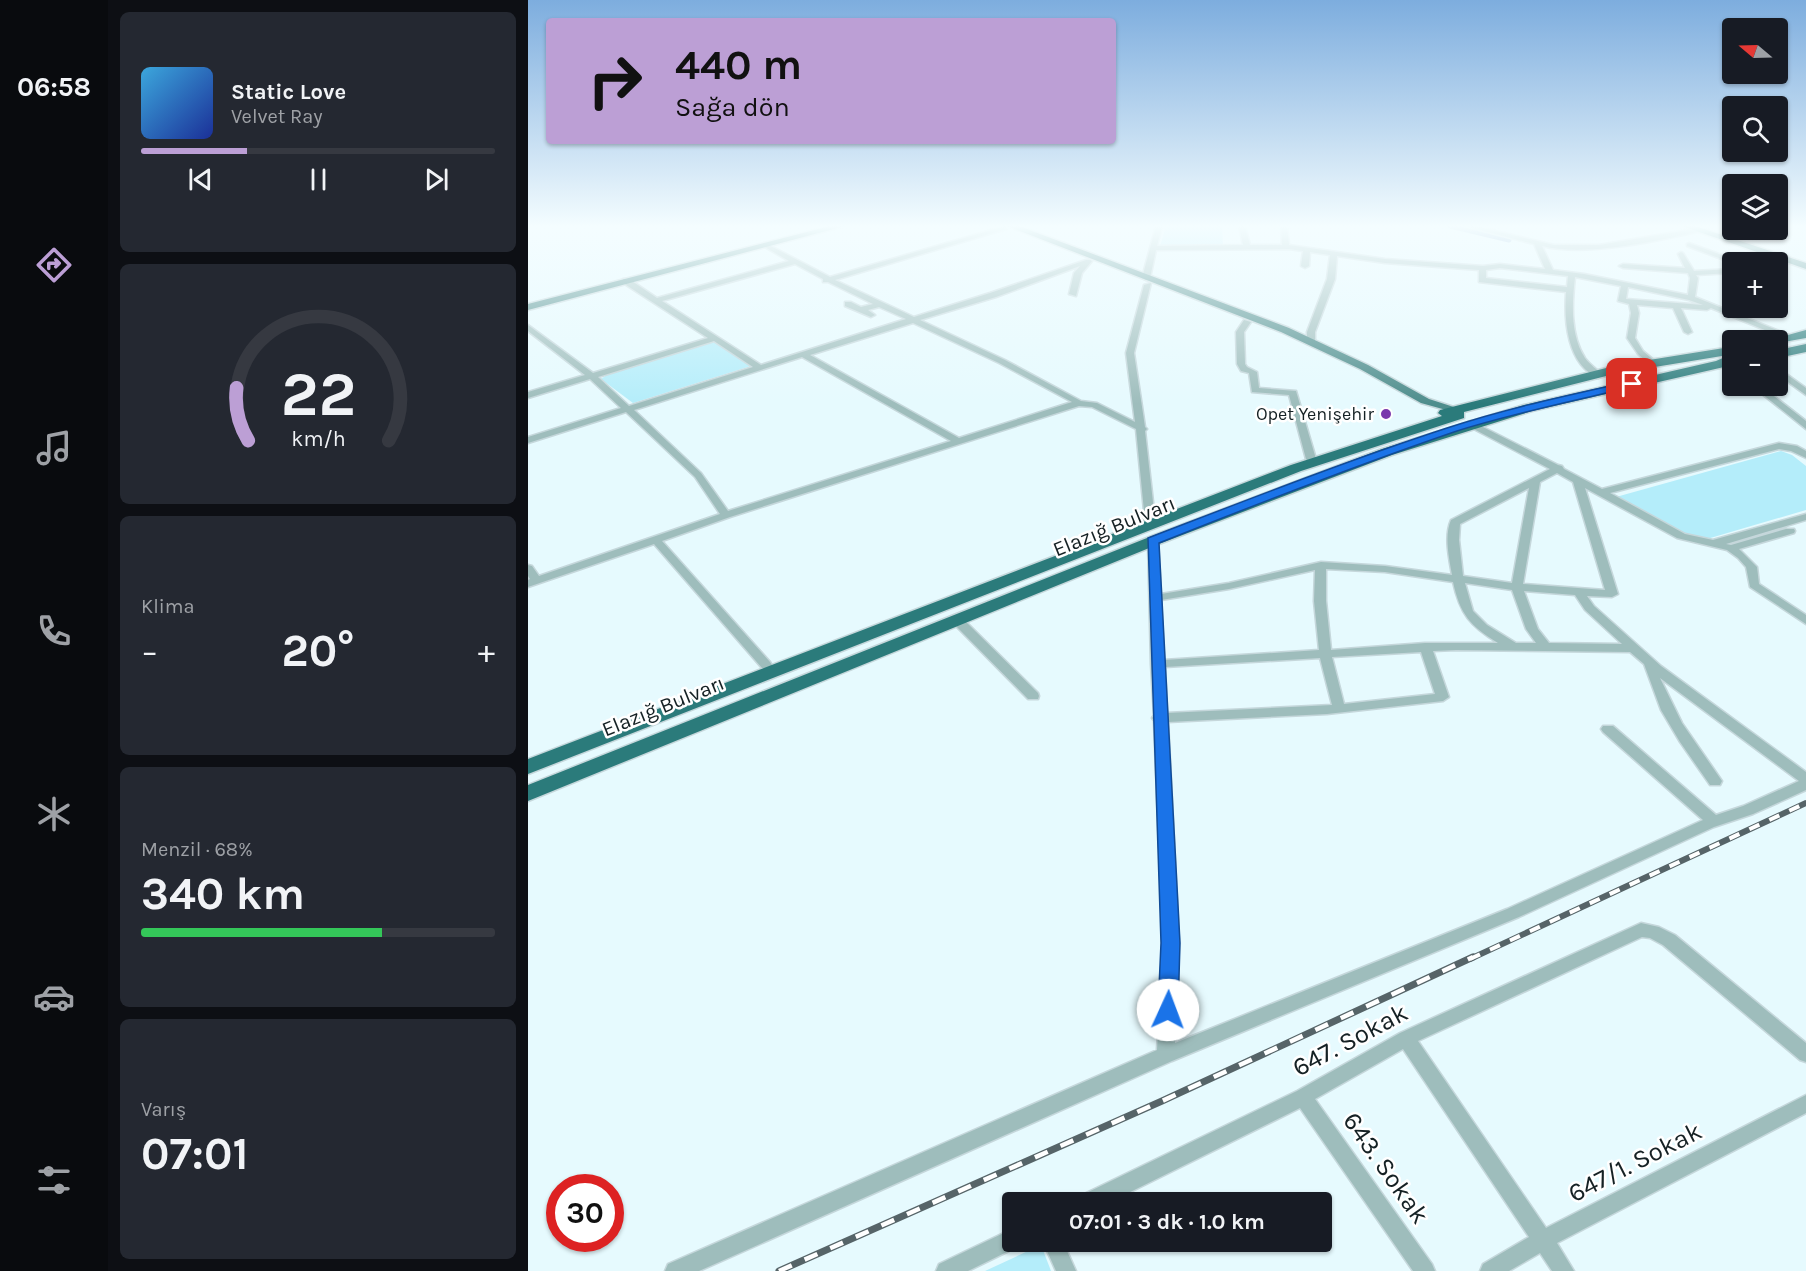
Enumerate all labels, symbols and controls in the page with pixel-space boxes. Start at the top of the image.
north arrow [1722,18,1788,84]
map controls [1722,18,1788,396]
text: 440 m [675,40,802,90]
icon: right [576,42,654,120]
text: 06:58 [17,71,91,103]
text: Static Love [231,79,346,105]
text: Sağa dön [675,91,790,123]
button: search [1722,96,1788,162]
text: Velvet Ray [231,105,323,128]
icon: previous [184,163,217,196]
icon: pause [302,163,335,196]
icon: next [420,163,453,196]
button: layers [1722,174,1788,240]
icon: directions [33,244,75,286]
button: + [1722,252,1788,318]
button: − [1722,330,1788,396]
text: 22 [280,358,356,431]
pin [1606,358,1657,409]
icon: arrive [1615,367,1648,400]
place label: Opet Yenişehir [1256,403,1374,425]
marker: Opet Yenişehir [1379,407,1393,421]
text: km/h [291,426,345,451]
icon: music [33,427,75,469]
street label: Elazığ Bulvarı [1049,491,1179,561]
text: Klima [141,595,194,618]
icon: phone [33,610,75,652]
text: 20° [281,625,355,677]
text: − [141,632,158,670]
text: + [478,632,495,670]
street label: Elazığ Bulvarı [598,671,728,741]
icon: climate [33,793,75,835]
text: Menzil · 68% [141,838,253,861]
text: 340 km [141,868,305,920]
icon: car [33,976,75,1018]
position arrow [1136,978,1200,1042]
street label: 647. Sokak [1287,997,1413,1083]
text: Varış [141,1098,186,1121]
street label: 643. Sokak [1336,1106,1436,1230]
street label: 647/1. Sokak [1563,1115,1707,1209]
text: 07:01 [141,1128,248,1180]
icon: filters [33,1159,75,1201]
speed limit sign: 30 [546,1174,624,1252]
text: 07:01 · 3 dk · 1.0 km [1069,1209,1265,1235]

